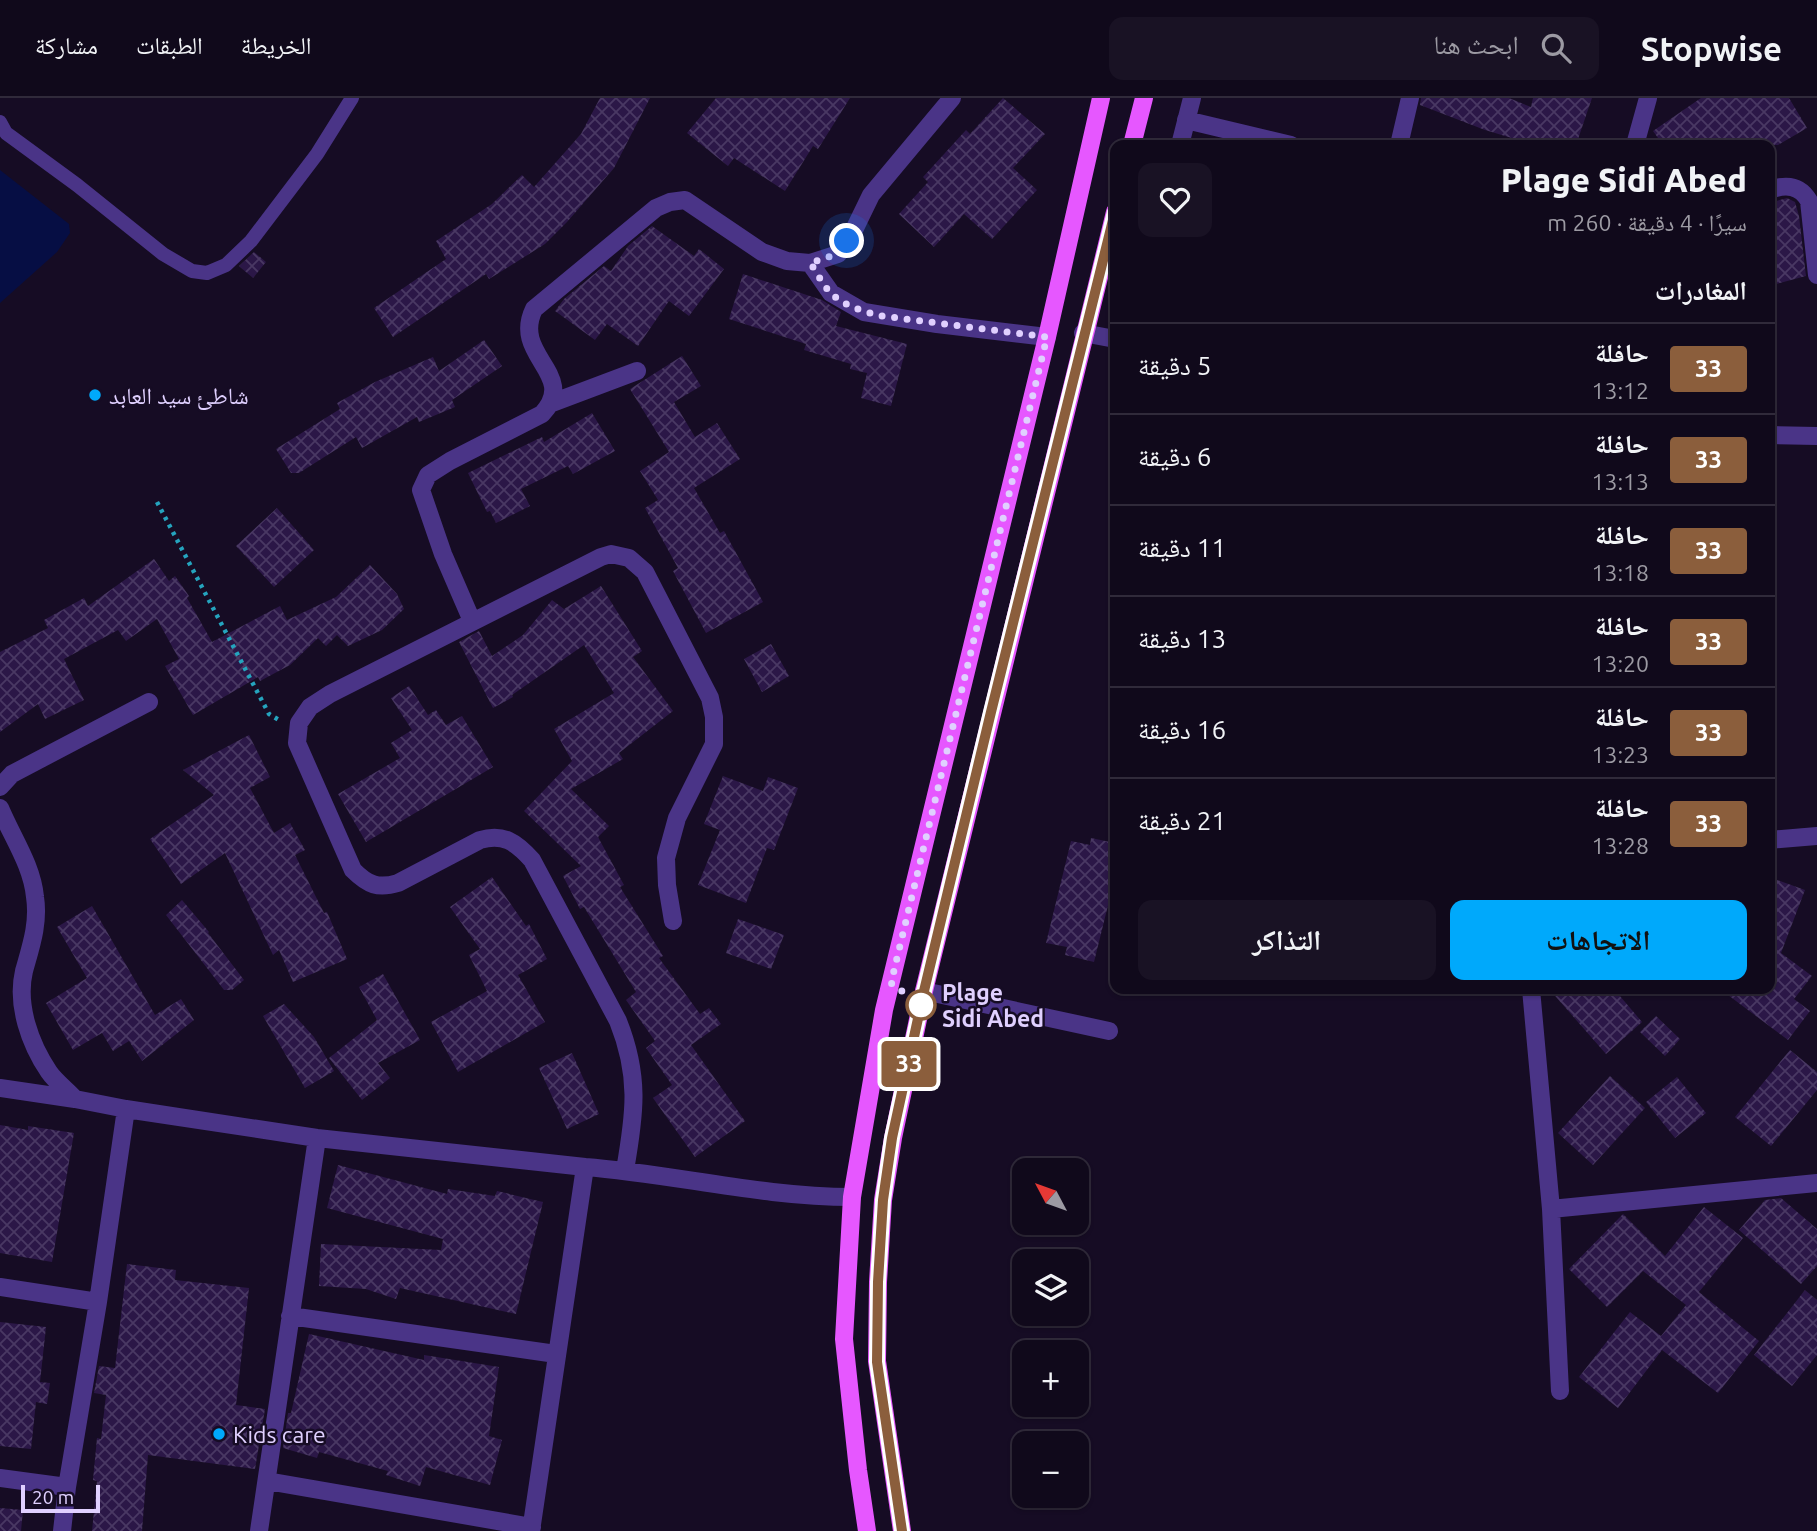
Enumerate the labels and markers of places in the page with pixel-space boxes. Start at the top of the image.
place label: شاطئ سيد العابد [109,383,249,410]
marker: شاطئ سيد العابد [87,387,103,403]
place label: Plage Sidi Abed [942,980,1044,1031]
marker: Plage Sidi Abed [906,990,936,1020]
place label: Kids care [233,1422,326,1447]
marker: Kids care [211,1426,227,1442]

